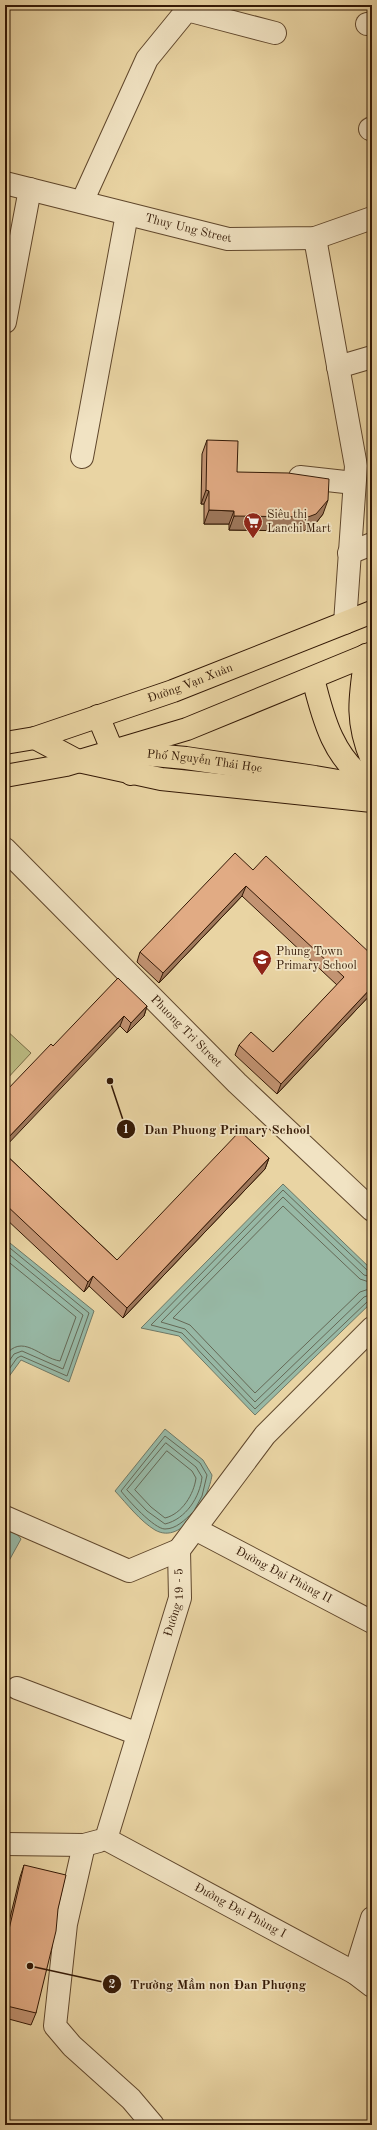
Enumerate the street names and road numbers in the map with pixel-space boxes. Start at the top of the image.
street label: Thuy Ung Street [144,212,232,245]
street label: Đường Vạn Xuân [146,662,235,705]
street label: Phố Nguyễn Thái Học [146,748,263,775]
street label: Phuong Tri Street [148,993,224,1070]
street label: Đường Đại Phùng II [234,1545,334,1606]
street label: Đường 19 - 5 [162,1568,186,1638]
street label: Đường Đại Phùng I [192,1882,288,1941]

